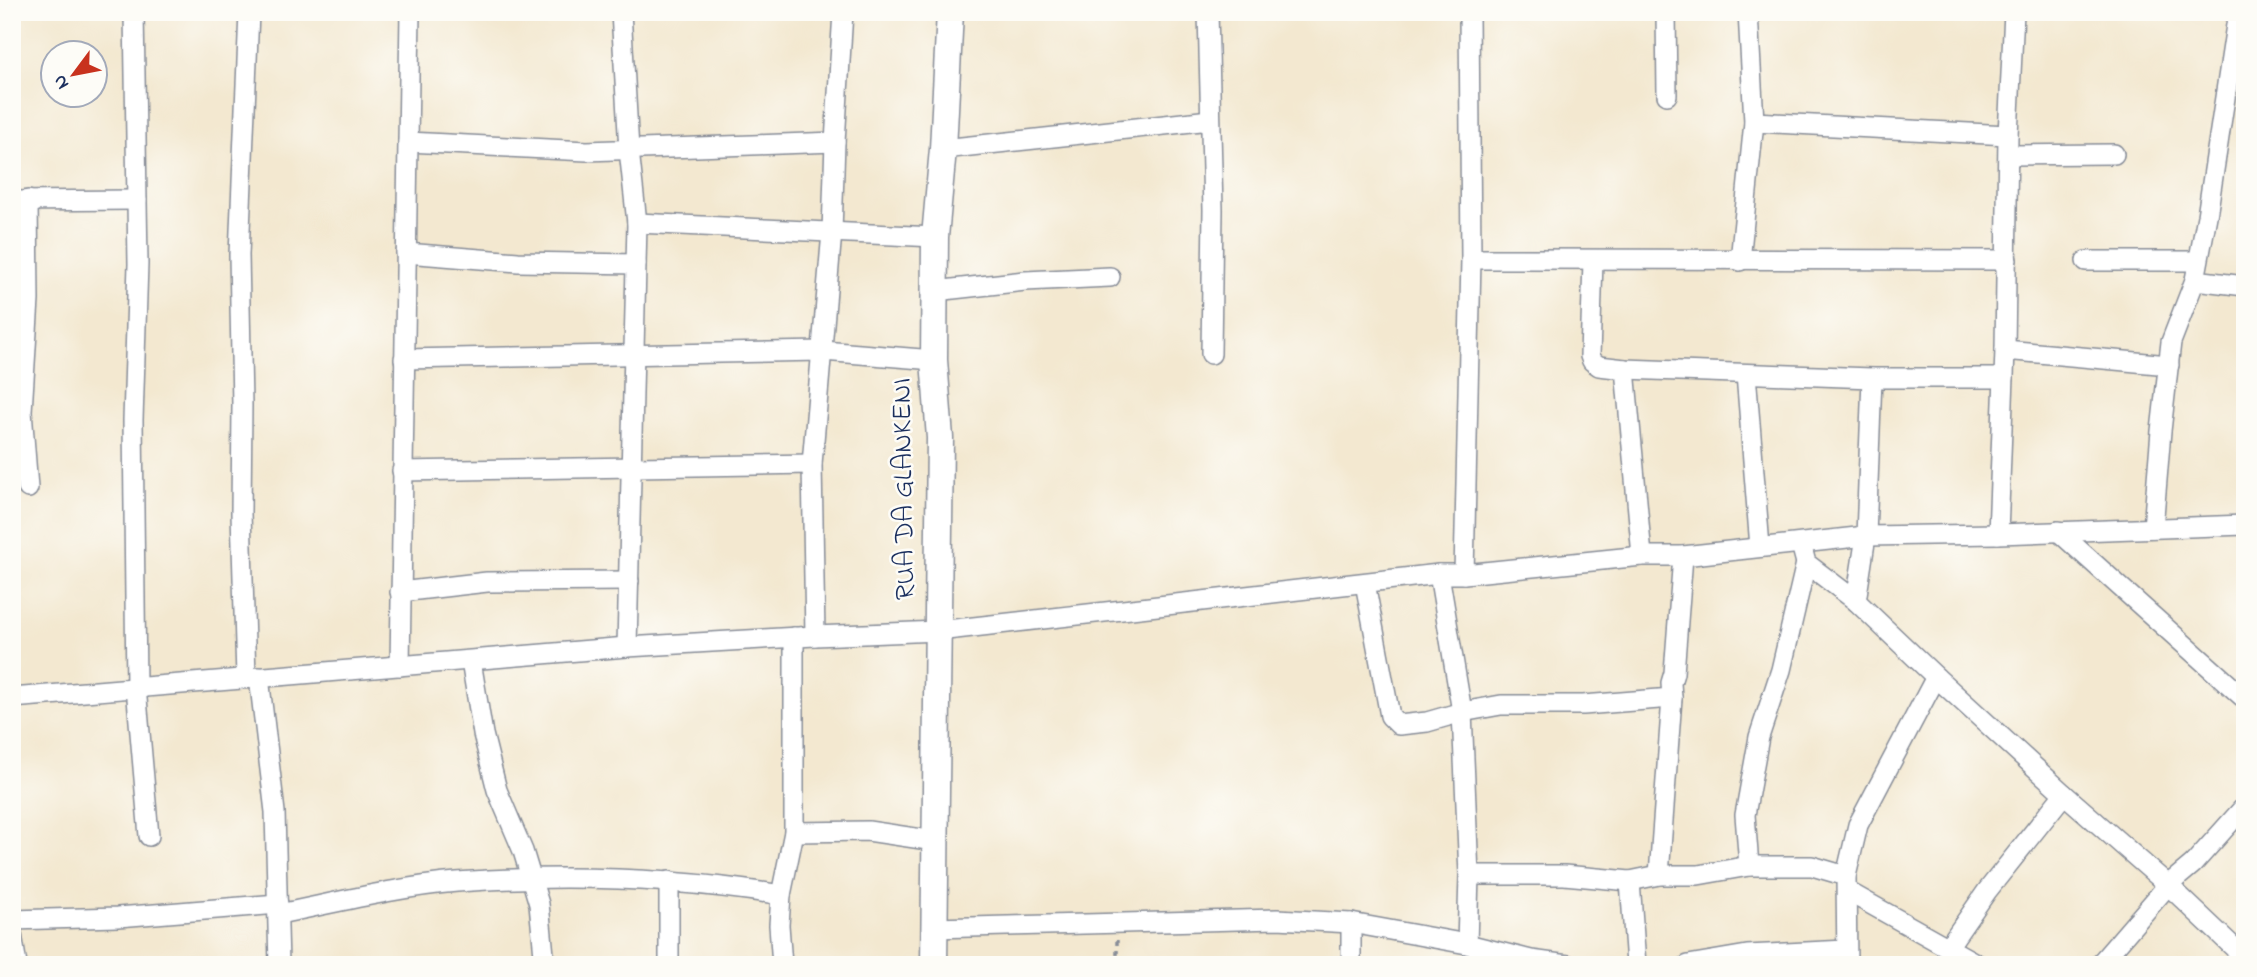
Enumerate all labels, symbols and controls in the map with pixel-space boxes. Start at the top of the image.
north arrow [38,38,108,108]
text: N [47,69,77,94]
street label: RUA DA GLANKENI [883,377,927,601]

